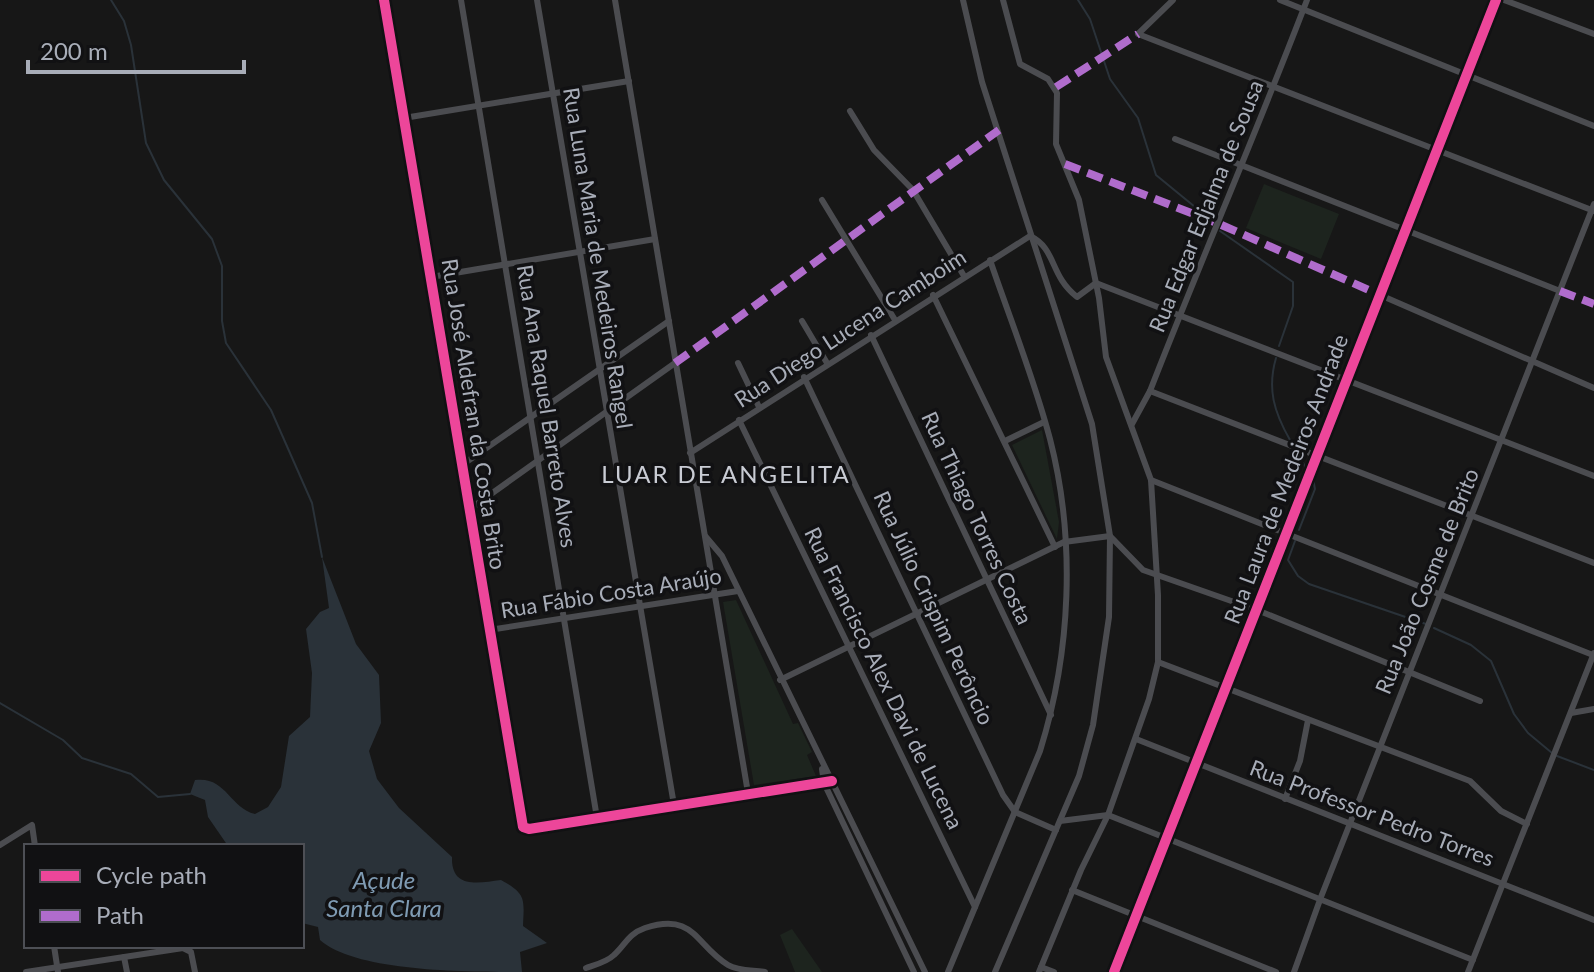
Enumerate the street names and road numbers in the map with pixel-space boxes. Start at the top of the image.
street label: Rua Edgar Edjalma de Sousa [1143,76,1269,336]
street label: Rua Luna Maria de Medeiros Rangel [558,85,639,431]
street label: Rua Diego Lucena Camboim [729,243,971,413]
street label: Rua José Aldefran da Costa Brito [437,256,512,571]
street label: Rua Ana Raquel Barreto Alves [512,262,583,549]
street label: Rua Laura de Medeiros Andrade [1218,330,1353,628]
street label: Rua Thiago Torres Costa [916,407,1039,629]
street label: Rua João Cosme de Brito [1369,464,1484,698]
street label: Rua Júlio Crispim Perôncio [868,487,1001,729]
street label: Rua Francisco Alex Davi de Lucena [799,522,970,833]
street label: Rua Fábio Costa Araújo [498,562,723,623]
street label: Rua Professor Pedro Torres [1246,753,1498,872]

